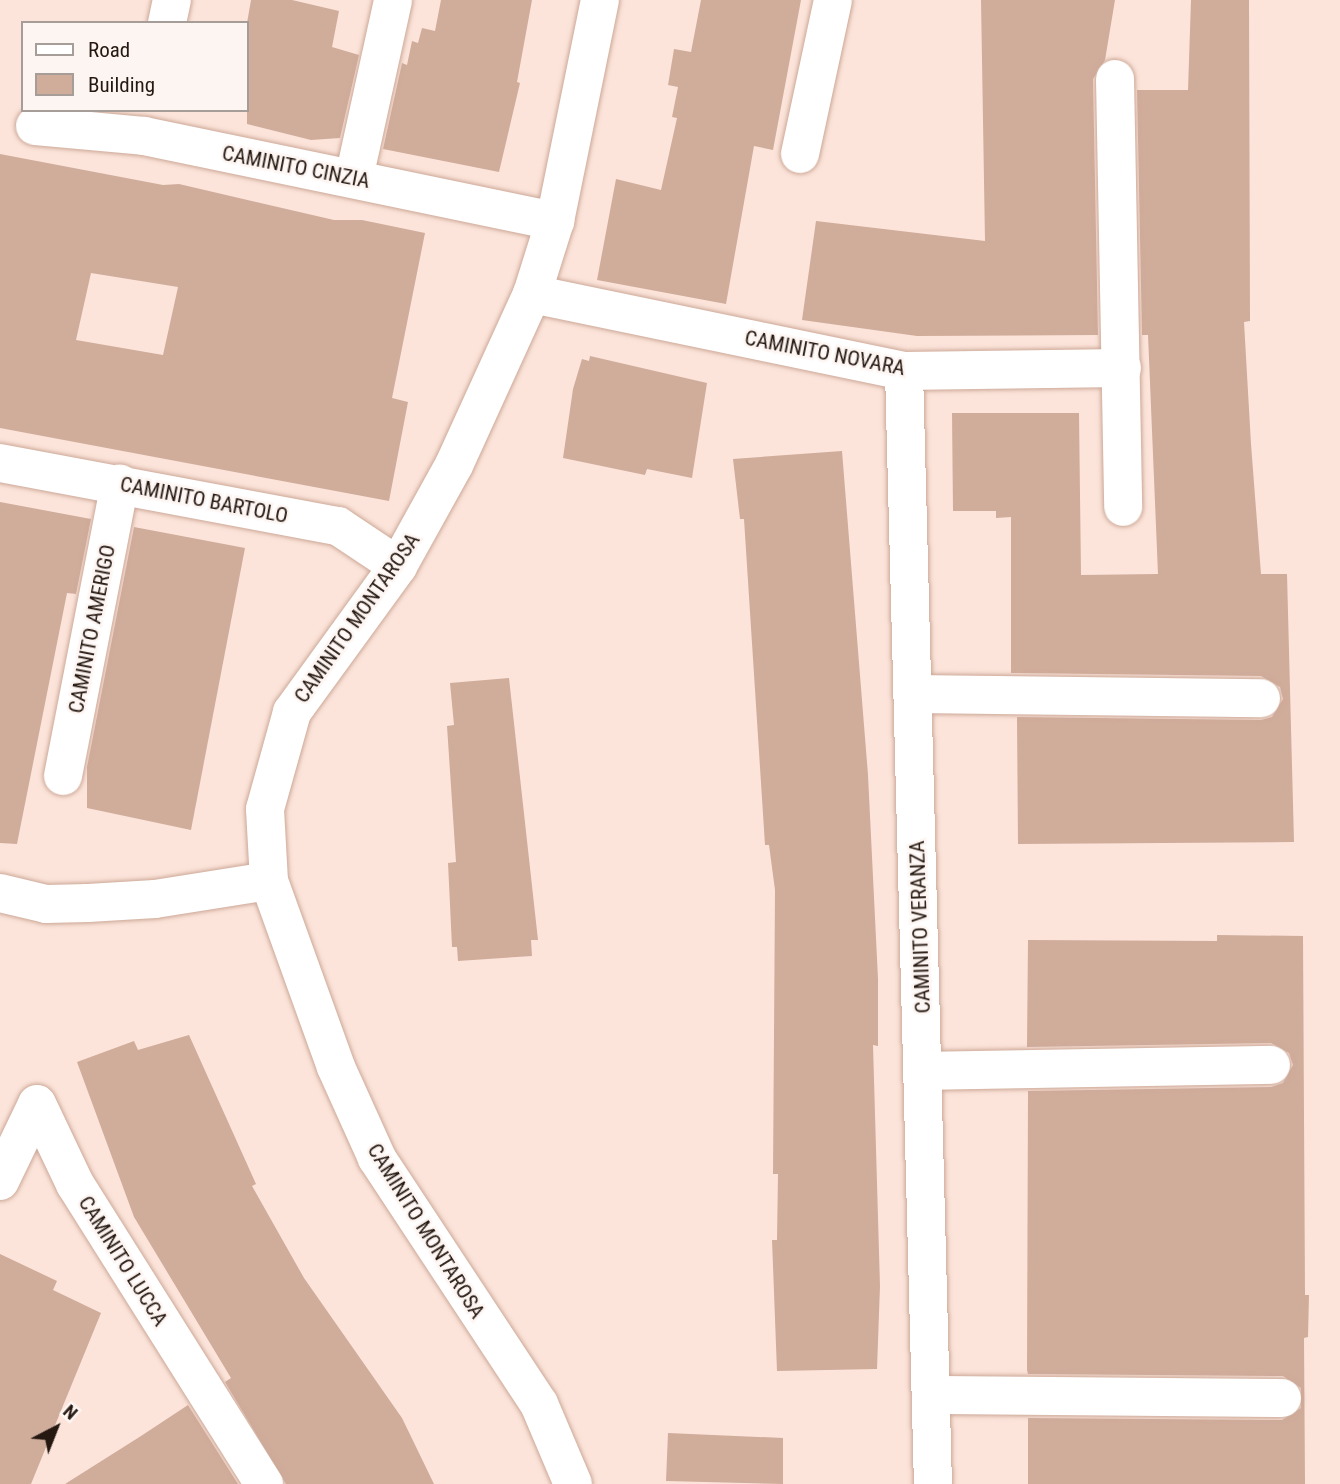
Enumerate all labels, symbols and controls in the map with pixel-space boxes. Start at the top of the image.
legend [21,21,248,112]
text: Road [88,38,130,62]
text: Building [88,73,155,97]
street label: CAMINITO CINZIA [220,140,372,194]
street label: CAMINITO NOVARA [743,325,907,381]
street label: CAMINITO BARTOLO [118,471,290,529]
street label: CAMINITO MONTAROSA [289,528,425,708]
street label: CAMINITO AMERIGO [63,543,121,715]
street label: CAMINITO VERANZA [904,840,936,1014]
street label: CAMINITO MONTAROSA [362,1139,490,1323]
street label: CAMINITO LUCCA [73,1191,173,1331]
north arrow [21,1393,91,1463]
text: N [58,1400,82,1424]

